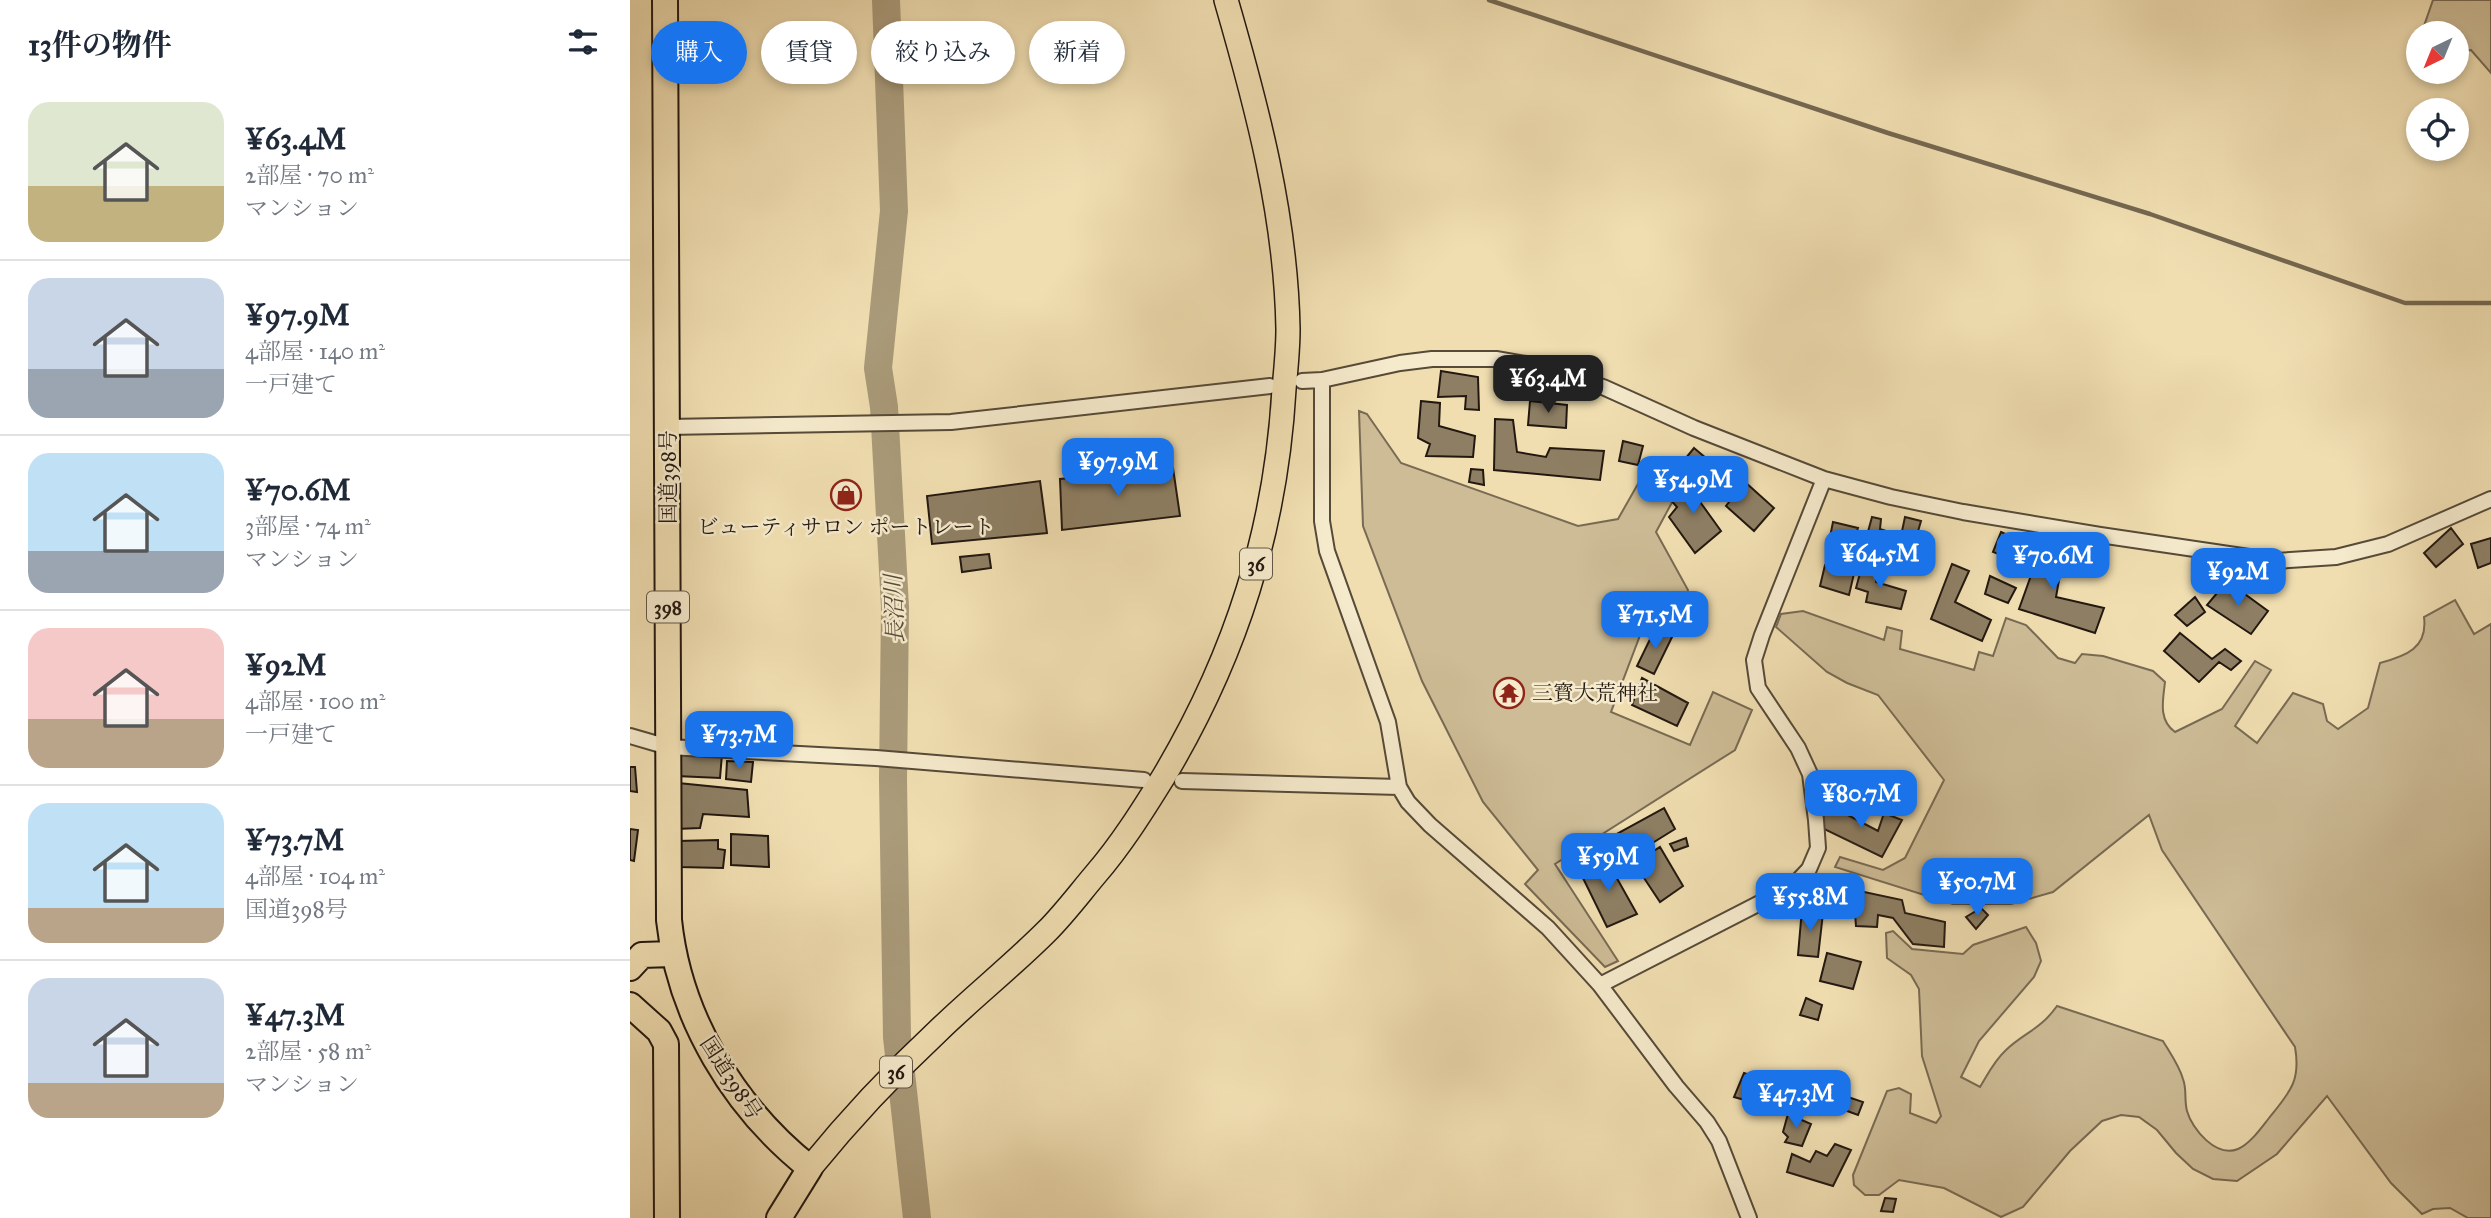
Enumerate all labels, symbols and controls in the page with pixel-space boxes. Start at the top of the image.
chip: 購入 [651,21,747,84]
chip: 賃貸 [761,21,857,84]
chip: 絞り込み [871,21,1015,84]
chip: 新着 [1029,21,1125,84]
north arrow [2406,21,2469,84]
map controls [2406,21,2469,161]
icon: filters [564,23,602,61]
text: 13件の物件 [28,27,172,63]
button: locate [2406,98,2469,161]
text: ¥63.4M [245,121,346,157]
icon: home [84,130,168,214]
text: 2部屋 · 70 m² [245,161,374,189]
text: マンション [245,194,359,222]
text: ¥97.9M [245,297,350,333]
icon: home [84,306,168,390]
text: 4部屋 · 140 m² [245,337,385,365]
pin: ¥63.4M [1491,356,1605,415]
text: ¥63.4M [1509,364,1587,392]
text: 一戸建て [245,370,337,398]
street label: 国道398号 [655,430,681,524]
pin: ¥97.9M [1061,438,1175,498]
text: ¥97.9M [1078,447,1158,475]
pin: ¥54.9M [1636,456,1750,516]
text: ¥54.9M [1653,465,1733,493]
text: ¥70.6M [245,472,351,508]
shop icon: ビューティサロン ポートレート [829,478,863,512]
icon: home [84,481,168,565]
text: 3部屋 · 74 m² [245,512,371,540]
place label: ビューティサロン ポートレート [698,514,994,540]
pin: ¥64.5M [1823,530,1937,590]
pin: ¥70.6M [1996,532,2110,592]
text: ¥64.5M [1840,539,1920,567]
text: ¥70.6M [2012,541,2094,569]
text: マンション [245,545,359,573]
road number: 36 [1240,548,1272,580]
pin: ¥92M [2197,548,2279,608]
text: ¥92M [2207,557,2269,585]
water label: 長沼川 [879,571,909,644]
road number: 398 [647,592,689,622]
pin: ¥71.5M [1598,592,1712,651]
text: ¥71.5M [1617,600,1693,628]
text: ¥92M [245,647,327,683]
icon: home [84,656,168,740]
temple icon: 三寳大荒神社 [1492,676,1526,710]
place label: 三寳大荒神社 [1532,680,1658,706]
text: 4部屋 · 100 m² [245,687,385,715]
pin: ¥73.7M [682,712,796,771]
text: 一戸建て [245,720,337,748]
text: ¥73.7M [701,720,777,748]
pin: ¥80.7M [1804,770,1918,830]
text: ¥80.7M [1821,779,1901,807]
text: ¥73.7M [245,822,344,858]
icon: home [84,831,168,915]
pin: ¥59M [1567,834,1649,893]
text: ¥59M [1577,842,1639,870]
pin: ¥50.7M [1920,858,2034,918]
text: 4部屋 · 104 m² [245,862,385,890]
text: ¥50.7M [1938,867,2016,895]
pin: ¥55.8M [1753,874,1867,933]
text: ¥55.8M [1772,882,1848,910]
text: 国道398号 [245,895,348,923]
text: ¥47.3M [245,997,345,1033]
icon: home [84,1006,168,1090]
street label: 国道398号 [695,1032,767,1124]
text: 2部屋 · 58 m² [245,1037,371,1065]
road number: 36 [880,1056,912,1088]
text: マンション [245,1070,359,1098]
pin: ¥47.3M [1739,1070,1853,1130]
text: ¥47.3M [1758,1079,1834,1107]

